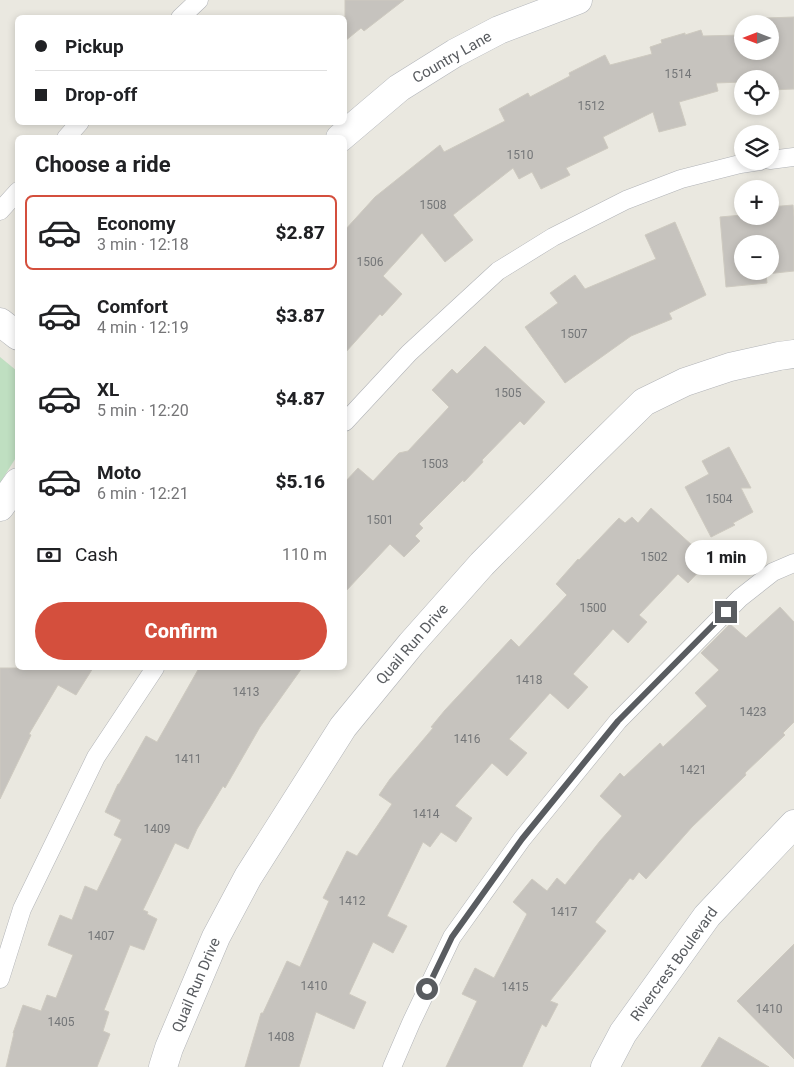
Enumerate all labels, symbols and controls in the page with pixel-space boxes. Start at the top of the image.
north arrow [734,15,779,60]
map controls [734,15,779,280]
street label: Country Lane [409,27,495,87]
text: Pickup [65,35,124,58]
house number: 1514 [665,67,692,81]
button: locate [734,70,779,115]
text: Drop-off [65,83,137,106]
house number: 1512 [578,99,605,113]
button: layers [734,125,779,170]
house number: 1510 [507,148,534,162]
text: Choose a ride [35,152,171,177]
button: + [734,180,779,225]
house number: 1508 [420,198,447,212]
icon: car [37,210,82,255]
text: Economy [97,212,176,235]
text: $2.87 [276,221,325,244]
text: 3 min · 12:18 [97,235,189,254]
button: − [734,235,779,280]
house number: 1506 [357,255,384,269]
icon: car [37,293,82,338]
text: Comfort [97,295,168,318]
text: $3.87 [276,304,325,327]
text: 4 min · 12:19 [97,318,189,337]
house number: 1507 [561,327,588,341]
icon: car [37,376,82,421]
text: XL [97,378,119,401]
house number: 1505 [495,386,522,400]
text: $4.87 [276,387,325,410]
text: 5 min · 12:20 [97,401,189,420]
house number: 1503 [422,457,448,471]
icon: car [37,459,82,504]
text: Moto [97,461,141,484]
text: $5.16 [276,470,325,493]
text: 6 min · 12:21 [97,484,189,503]
house number: 1504 [706,492,733,506]
house number: 1501 [367,513,393,527]
callout: 1 min [685,540,767,574]
icon: cash [35,541,63,569]
text: Cash [75,543,118,566]
text: 110 m [282,545,327,564]
text: 1 min [706,548,746,567]
house number: 1502 [641,550,668,564]
street label: Quail Run Drive [372,600,452,688]
house number: 1500 [580,601,607,615]
route end [715,601,737,623]
button: Confirm [35,602,327,660]
house number: 1418 [516,673,543,687]
house number: 1413 [233,685,259,699]
house number: 1423 [740,705,766,719]
house number: 1416 [454,732,481,746]
house number: 1411 [175,752,201,766]
house number: 1421 [680,763,706,777]
house number: 1414 [413,807,440,821]
house number: 1409 [144,822,170,836]
house number: 1412 [339,894,366,908]
street label: Rivercrest Boulevard [627,904,721,1024]
house number: 1417 [551,905,578,919]
house number: 1407 [88,929,115,943]
street label: Quail Run Drive [168,935,224,1035]
route start [416,978,438,1000]
house number: 1410 [301,979,328,993]
house number: 1415 [502,980,529,994]
house number: 1410 [756,1002,783,1016]
house number: 1405 [48,1015,75,1029]
house number: 1408 [268,1030,295,1044]

